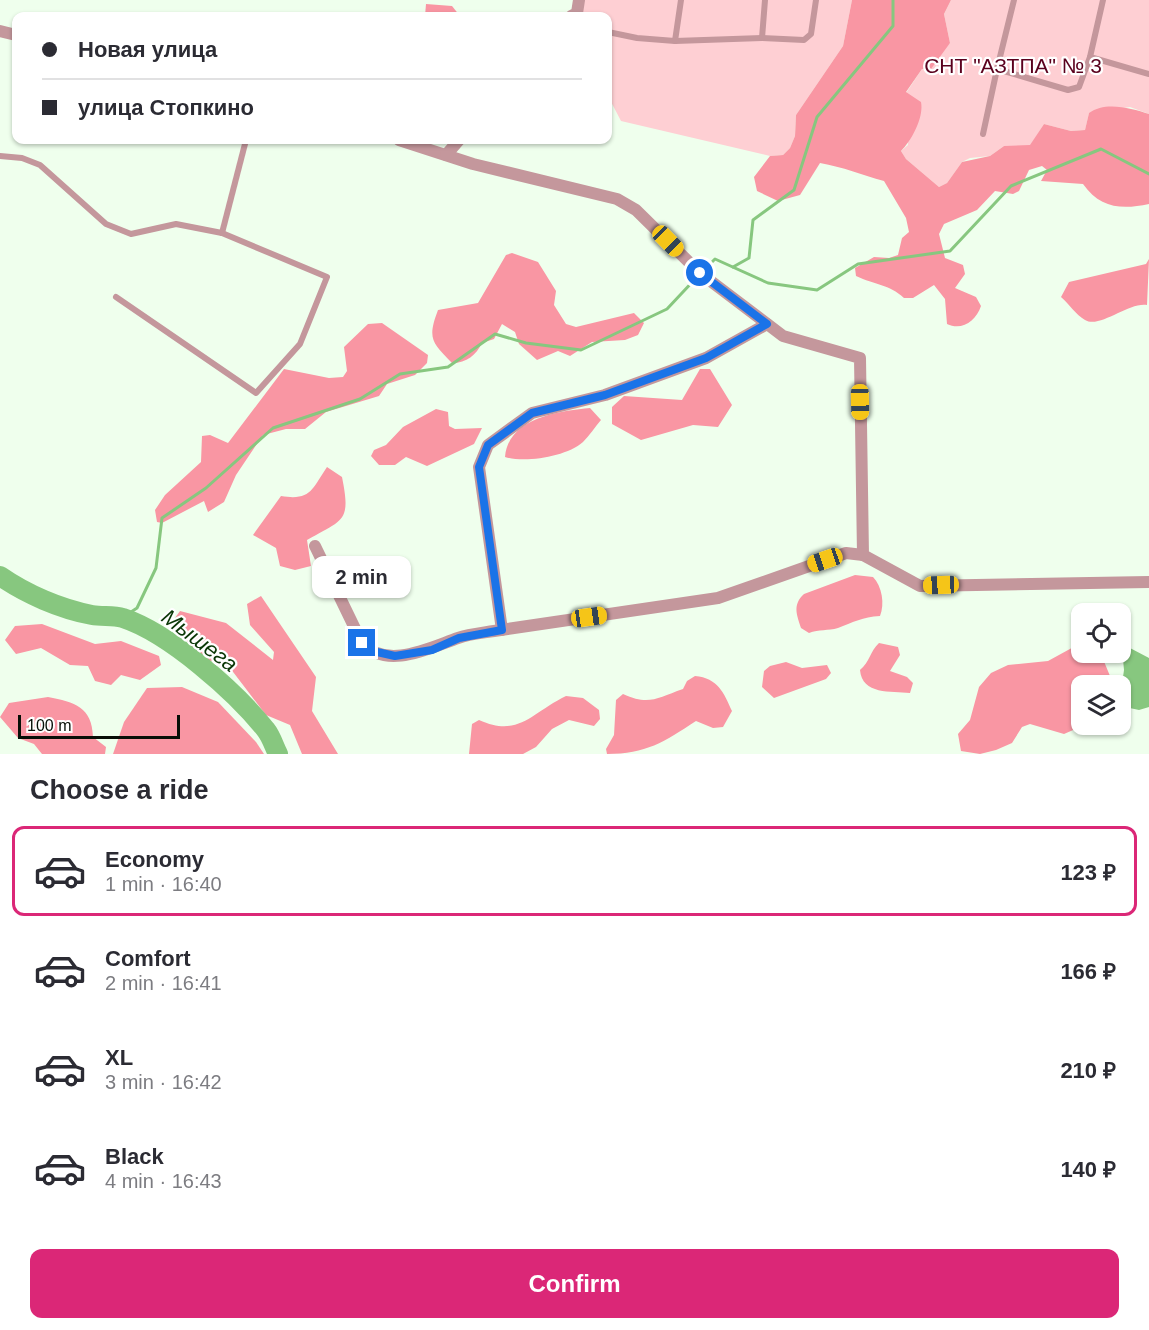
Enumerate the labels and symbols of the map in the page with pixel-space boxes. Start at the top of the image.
park label: СНТ "АЗТПА" № 3 [924,54,1102,77]
car [649,222,687,260]
route start [686,259,713,286]
car [851,384,869,420]
car [805,546,845,574]
callout: 2 min [312,556,412,598]
car [923,575,959,595]
water label: Мышега [157,604,242,677]
car [570,606,608,628]
route end [348,629,375,656]
scale bar [18,712,180,740]

